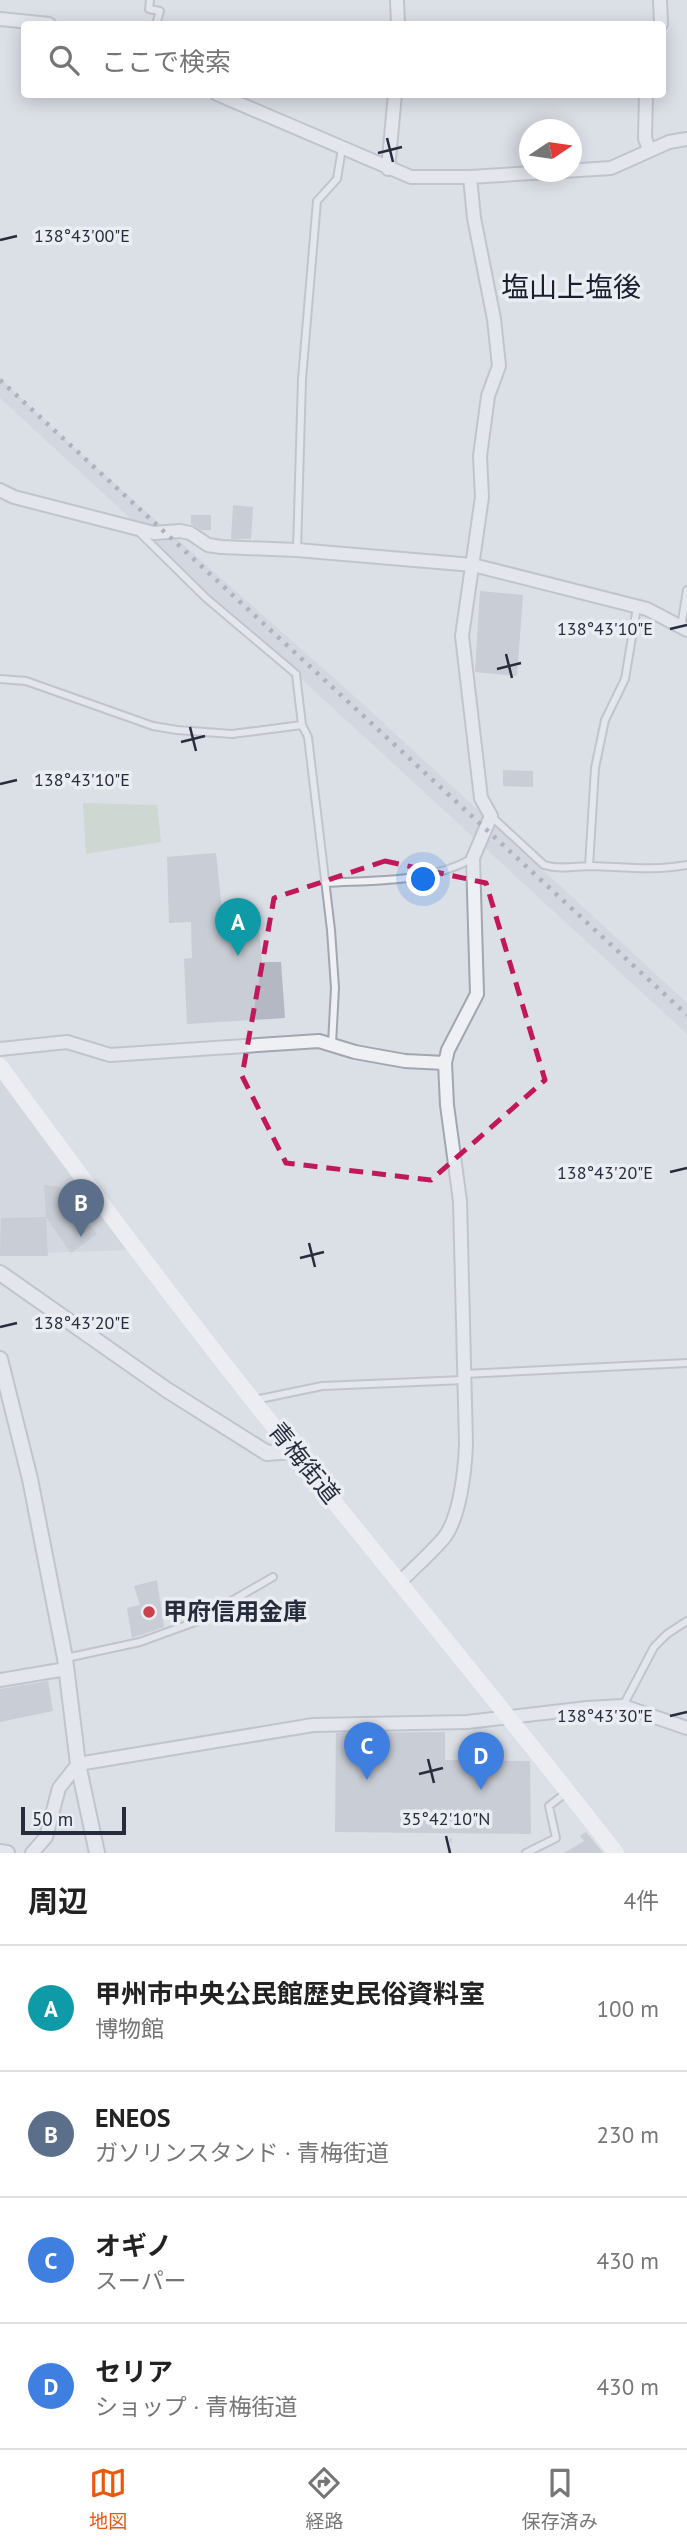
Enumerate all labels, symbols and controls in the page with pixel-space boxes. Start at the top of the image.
search box [21,21,666,98]
icon: search [45,41,83,79]
text: ここで検索 [101,45,231,78]
north arrow [519,119,582,182]
text: 138°43'00"E [34,224,130,247]
district label: 塩山上塩後 [501,268,641,305]
text: 138°43'10"E [557,617,653,640]
text: 138°43'10"E [34,768,130,791]
your location [406,862,440,896]
pin: A [215,898,261,956]
text: 138°43'20"E [557,1161,653,1184]
pin: B [58,1179,104,1237]
text: 138°43'20"E [34,1311,130,1334]
street label: 青梅街道 [262,1416,347,1510]
place label: 甲府信用金庫 [163,1596,307,1627]
marker: 甲府信用金庫 [141,1604,157,1620]
text: 138°43'30"E [557,1704,653,1727]
pin: C [344,1722,390,1780]
pin: D [458,1732,504,1790]
scale bar [21,1804,126,1836]
text: 50 m [32,1807,73,1831]
text: 35°42'10"N [402,1807,490,1830]
text: 周辺 [28,1881,88,1920]
text: 4件 [623,1886,659,1915]
text: 甲州市中央公民館歴史民俗資料室 [95,1977,485,2010]
text: A [44,1994,58,2023]
text: 100 m [597,1994,659,2023]
text: 博物館 [95,2014,164,2043]
text: ENEOS [95,2101,170,2134]
text: B [44,2120,58,2149]
text: 230 m [597,2120,659,2149]
text: ガソリンスタンド · 青梅街道 [95,2138,389,2167]
text: オギノ [95,2229,172,2262]
text: C [45,2246,57,2275]
text: 430 m [597,2246,659,2275]
text: スーパー [95,2266,187,2295]
text: セリア [95,2355,173,2388]
text: D [44,2372,58,2401]
text: 430 m [597,2372,659,2401]
text: ショップ · 青梅街道 [95,2392,297,2421]
tab: 地図 [89,2464,127,2533]
tab: 経路 [305,2464,344,2533]
tab: 保存済み [522,2464,598,2533]

